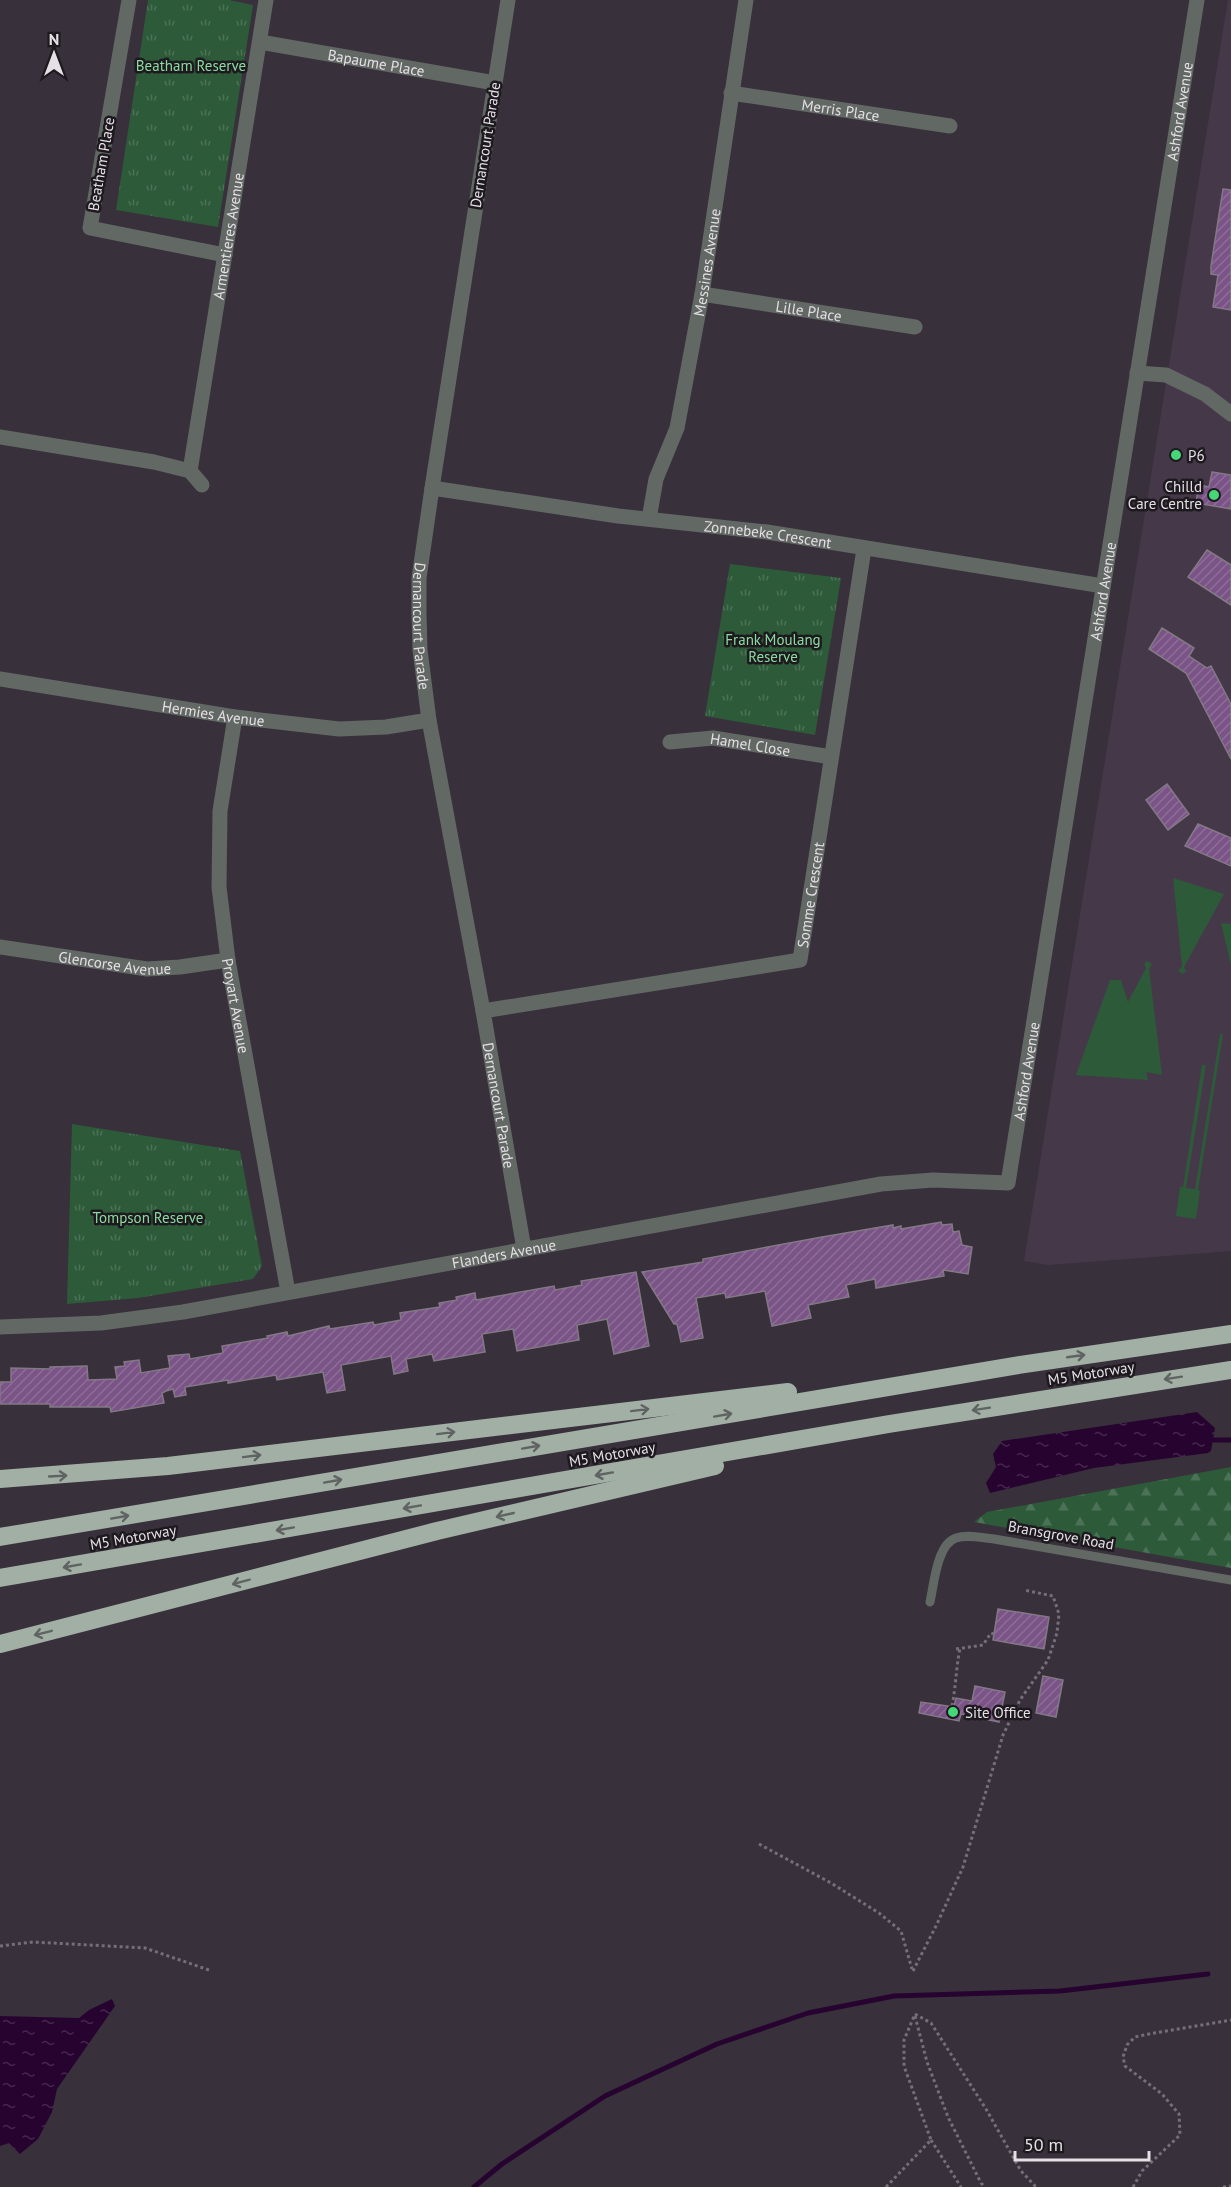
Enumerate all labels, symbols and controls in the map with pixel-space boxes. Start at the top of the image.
north arrow [24,24,84,84]
text: N [49,29,59,49]
street label: Bapaume Place [326,45,426,80]
park label: Beatham Reserve [136,56,246,75]
street label: Ashford Avenue [1162,61,1196,162]
street label: Dernancourt Parade [466,81,504,209]
street label: Merris Place [801,94,881,125]
street label: Beatham Place [83,116,119,212]
street label: Armentieres Avenue [208,171,248,301]
street label: Messines Avenue [689,207,724,318]
street label: Lille Place [774,296,843,325]
place label: P6 [1188,446,1205,465]
marker: P6 [1169,448,1183,462]
place label: Chilld Care Centre [1128,477,1202,513]
marker: Chilld Care Centre [1207,488,1221,502]
street label: Zonnebeke Crescent [703,516,833,552]
street label: Ashford Avenue [1085,540,1120,642]
street label: Dernancourt Parade [409,561,434,691]
park label: Frank Moulang Reserve [725,630,821,666]
street label: Hermies Avenue [161,696,266,730]
street label: Hamel Close [709,728,792,760]
street label: Somme Crescent [793,841,828,949]
street label: Glencorse Avenue [57,946,172,978]
street label: Proyart Avenue [218,956,254,1055]
street label: Ashford Avenue [1009,1020,1043,1122]
street label: Dernancourt Parade [479,1041,519,1170]
park label: Tompson Reserve [93,1208,203,1227]
street label: Flanders Avenue [450,1234,557,1272]
one-way arrow [1066,1351,1086,1362]
street label: M5 Motorway [1046,1357,1136,1389]
one-way arrow [1164,1373,1184,1384]
one-way arrow [629,1404,649,1415]
one-way arrow [971,1404,991,1415]
one-way arrow [713,1409,732,1420]
one-way arrow [436,1427,455,1438]
street label: M5 Motorway [567,1437,657,1471]
one-way arrow [521,1442,540,1453]
one-way arrow [242,1450,262,1461]
one-way arrow [595,1469,614,1480]
one-way arrow [48,1470,68,1481]
one-way arrow [322,1475,342,1486]
one-way arrow [402,1502,422,1513]
one-way arrow [496,1510,515,1522]
one-way arrow [109,1511,129,1522]
street label: Bransgrove Road [1007,1516,1115,1554]
street label: M5 Motorway [88,1520,178,1554]
one-way arrow [275,1524,295,1535]
one-way arrow [62,1561,82,1572]
one-way arrow [232,1576,251,1588]
one-way arrow [34,1628,53,1640]
place label: Site Office [965,1703,1031,1722]
marker: Site Office [946,1705,960,1719]
scale bar [1015,2124,1148,2162]
text: 50 m [1024,2133,1063,2156]

